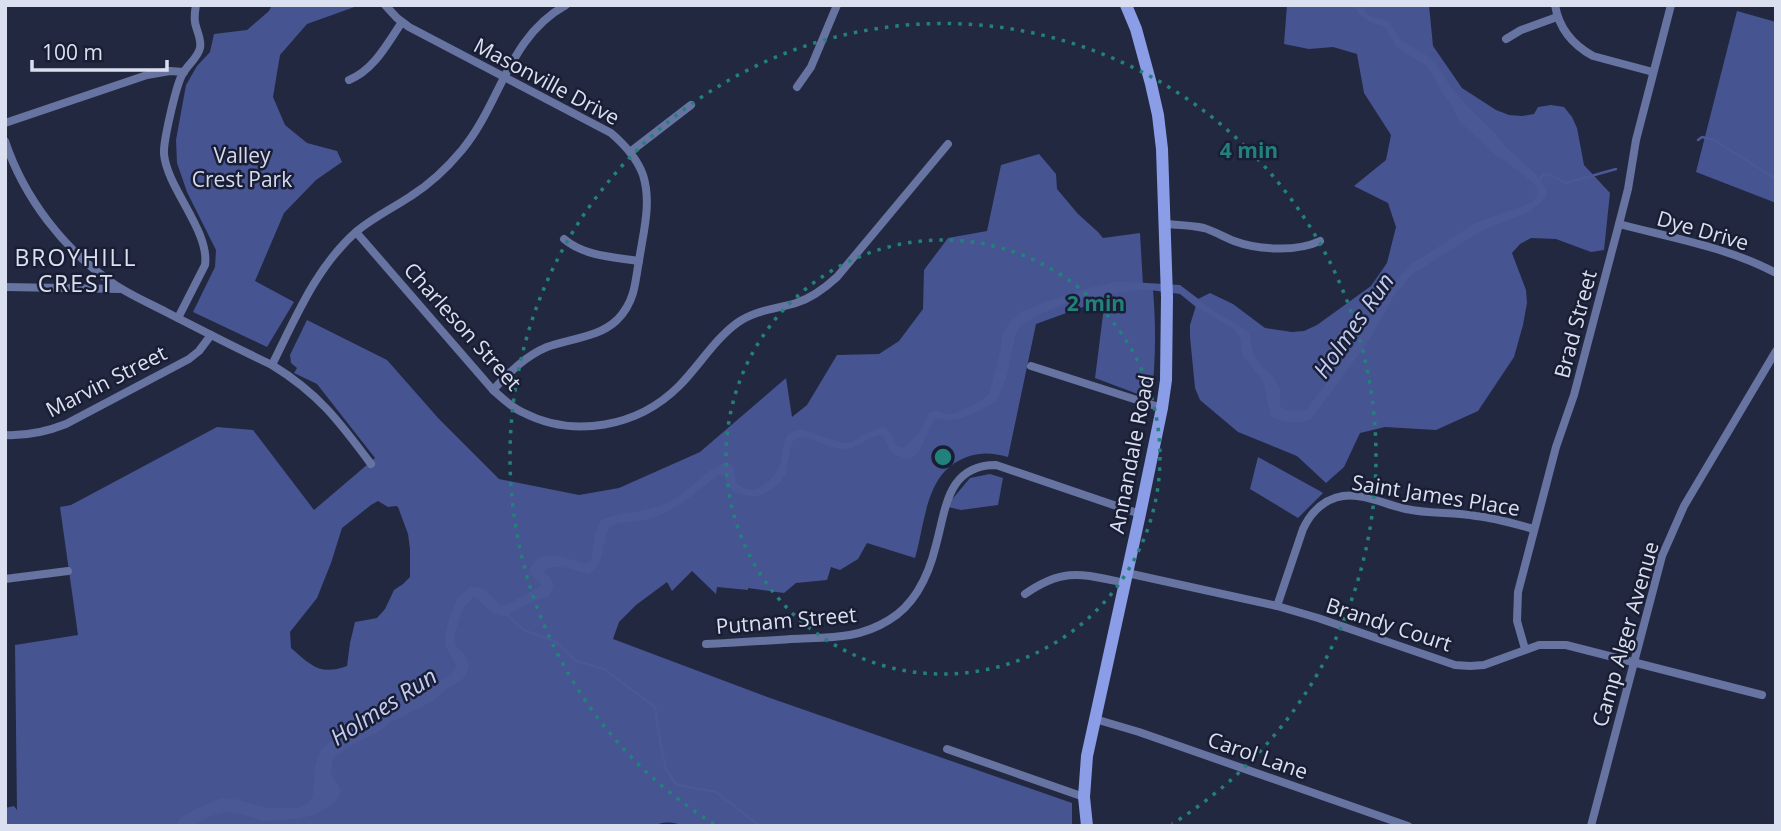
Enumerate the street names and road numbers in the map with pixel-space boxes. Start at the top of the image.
street label: Masonville Drive [469,31,625,131]
street label: Dye Drive [1654,204,1752,256]
street label: Charleson Street [398,256,528,396]
street label: Brad Street [1547,267,1603,381]
street label: Marvin Street [41,339,171,423]
street label: Annandale Road [1102,372,1160,536]
street label: Saint James Place [1350,468,1522,522]
street label: Camp Alger Avenue [1585,538,1665,730]
street label: Brandy Court [1323,591,1455,657]
street label: Putnam Street [715,600,857,640]
street label: Carol Lane [1204,725,1312,785]

